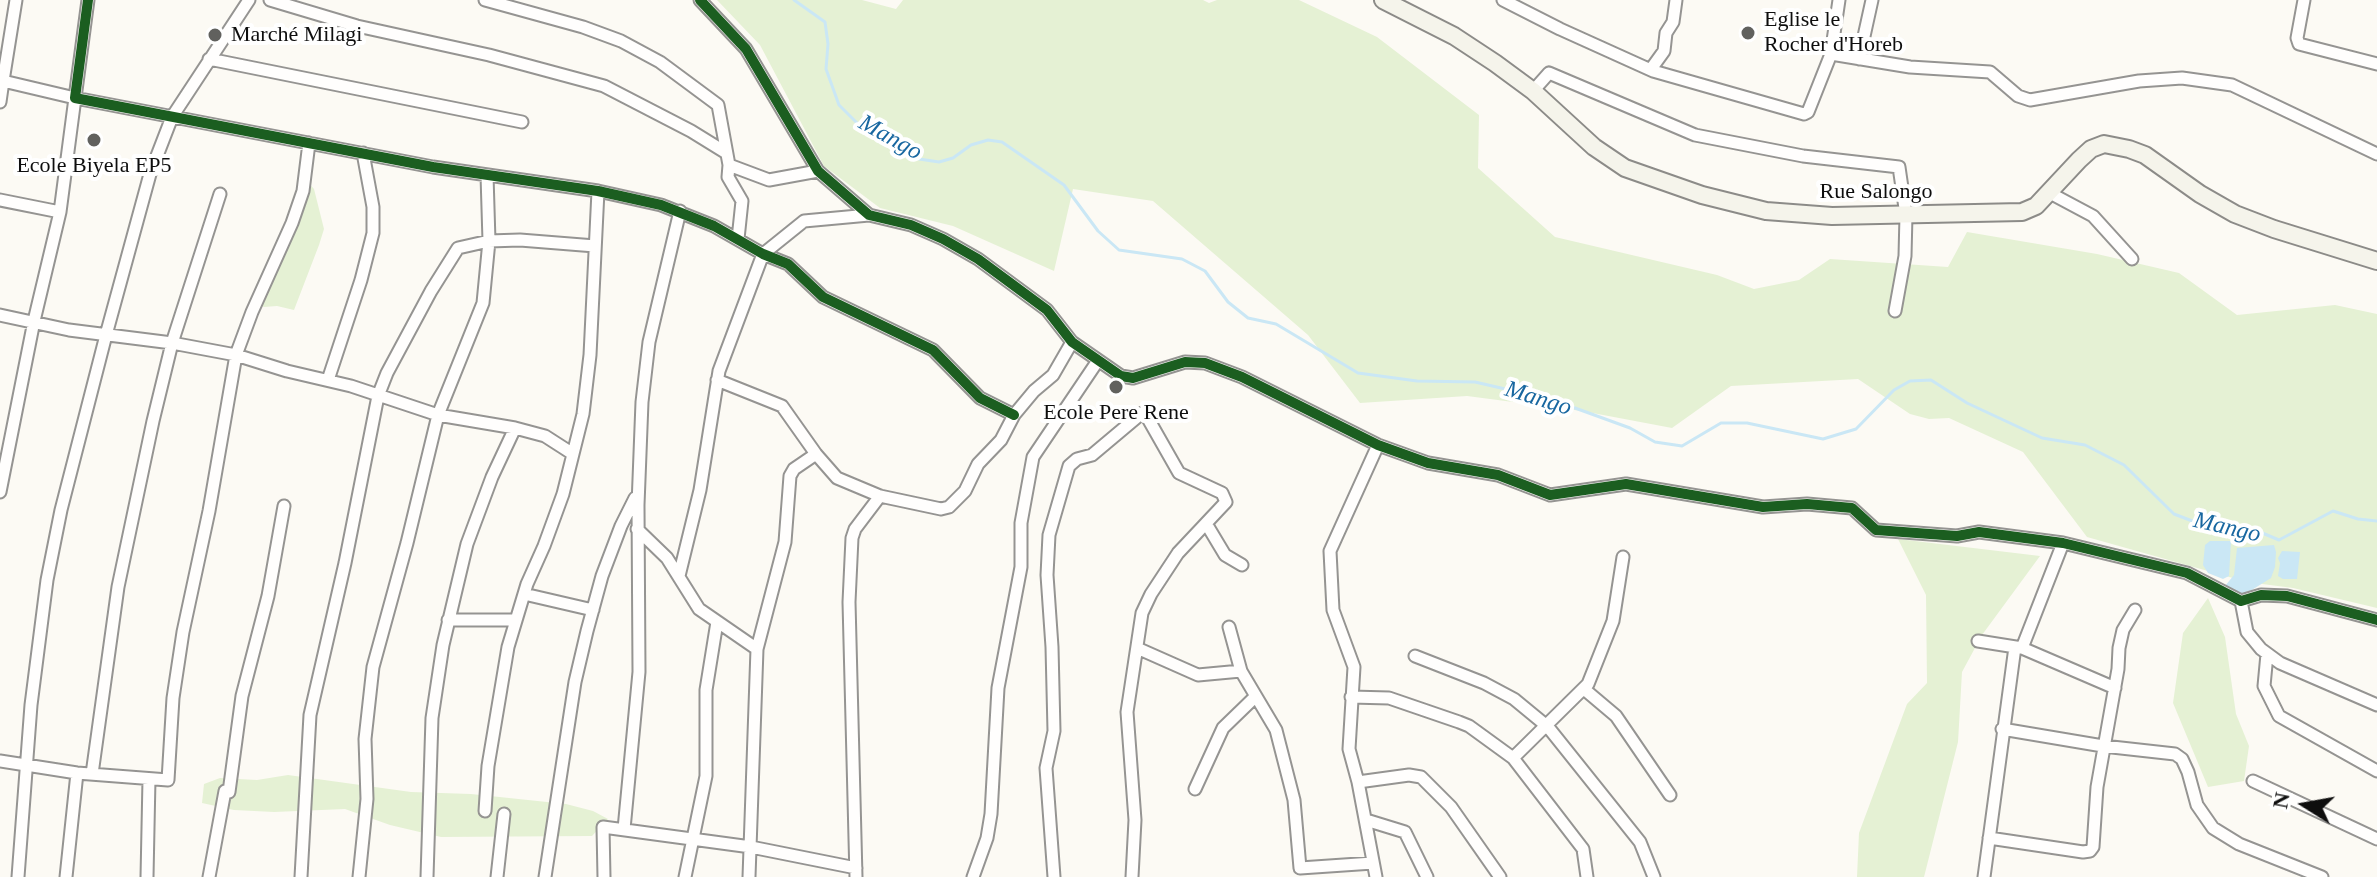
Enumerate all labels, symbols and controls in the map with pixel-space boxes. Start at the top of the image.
place label: Eglise le Rocher d'Horeb [1764,7,1903,58]
place label: Marché Milagi [231,22,362,48]
marker: Eglise le Rocher d'Horeb [1739,24,1757,42]
marker: Marché Milagi [206,26,224,44]
water label: Mango [853,109,927,167]
marker: Ecole Biyela EP5 [85,131,103,149]
place label: Ecole Biyela EP5 [16,153,172,179]
street label: Rue Salongo [1819,179,1933,205]
water label: Mango [1501,375,1575,423]
marker: Ecole Pere Rene [1107,378,1125,396]
place label: Ecole Pere Rene [1043,400,1189,426]
water label: Mango [2191,506,2263,550]
north arrow [2265,765,2345,845]
text: N [2267,790,2295,811]

